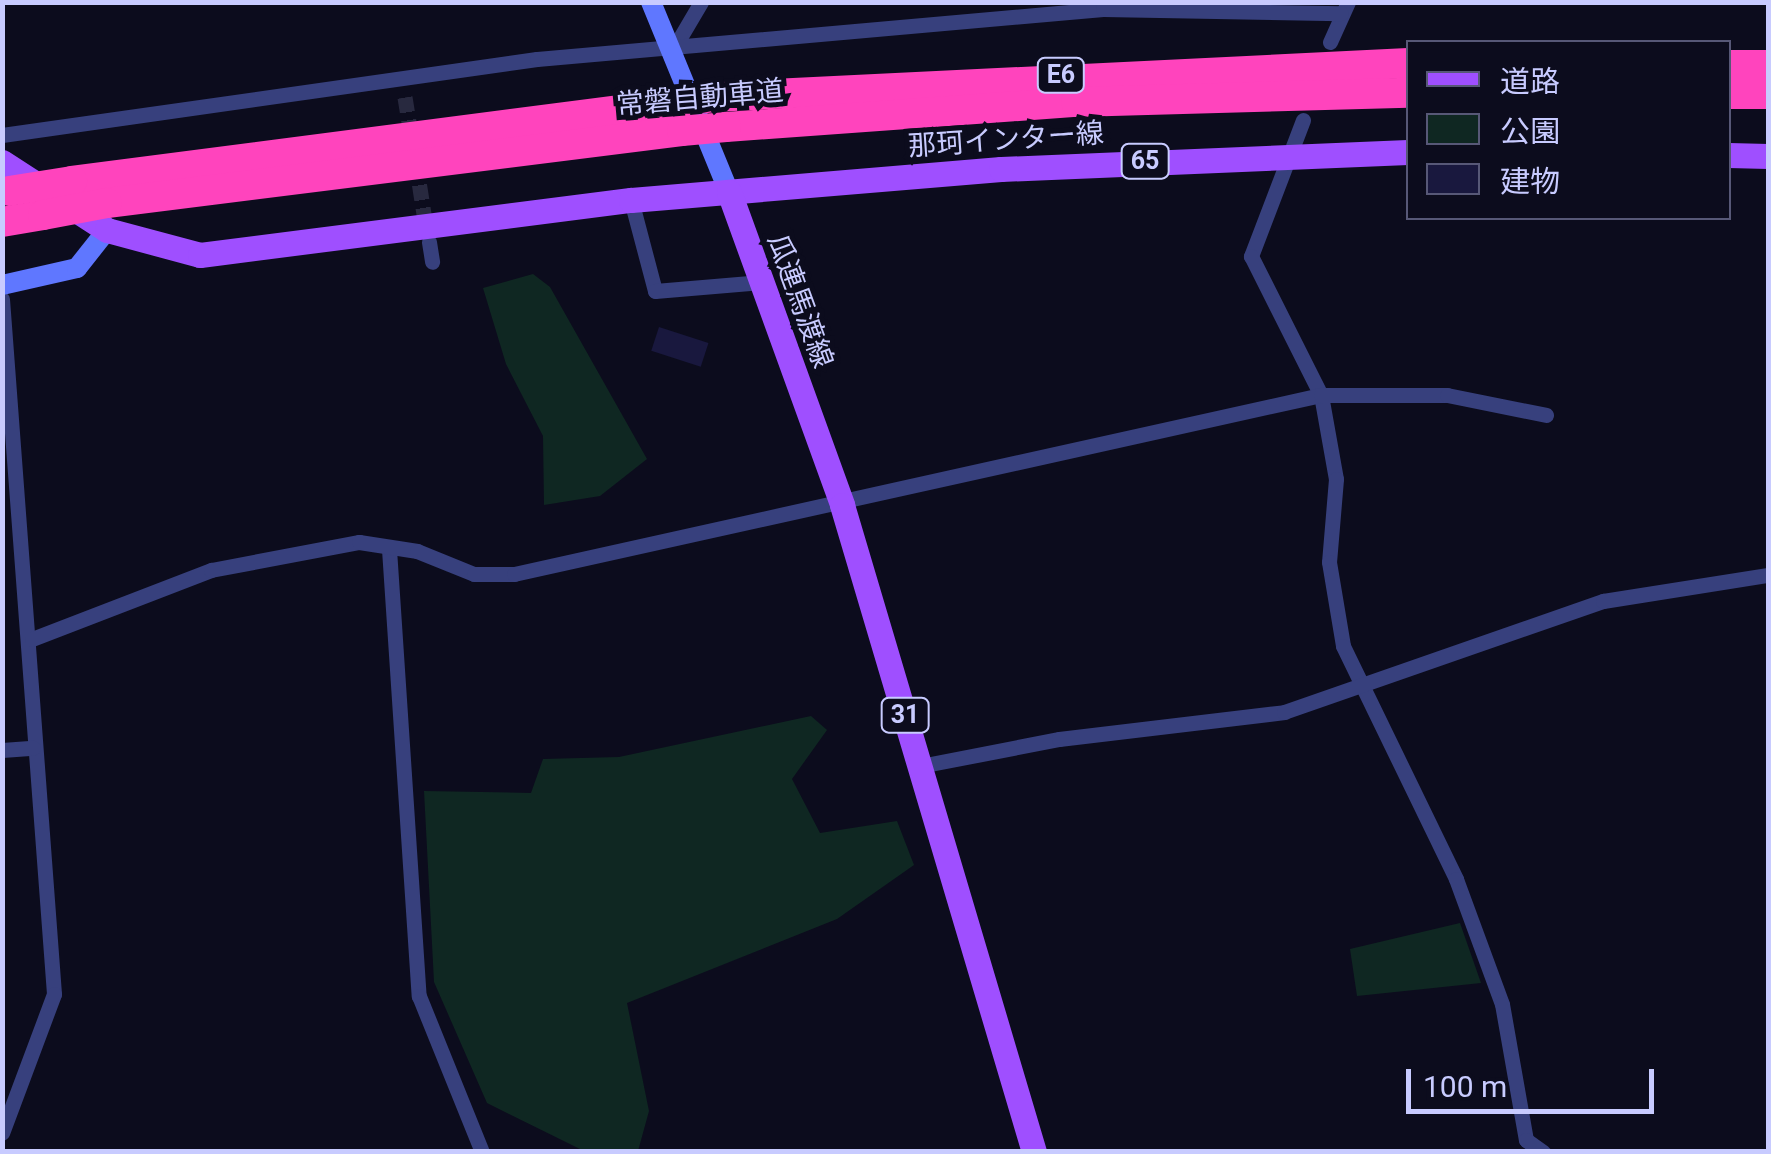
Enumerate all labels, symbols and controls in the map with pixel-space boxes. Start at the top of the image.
legend [1406,40,1731,220]
road number: E6 [1036,55,1086,95]
text: 道路 [1500,64,1560,99]
street label: 常磐自動車道 [615,74,785,122]
text: 公園 [1500,114,1560,149]
street label: 那珂インター線 [907,116,1105,164]
road number: 65 [1120,141,1170,181]
text: 建物 [1500,164,1560,199]
street label: 瓜連馬渡線 [760,229,840,373]
road number: 31 [880,695,930,735]
scale bar [1411,1049,1658,1111]
text: 100 m [1423,1069,1507,1104]

